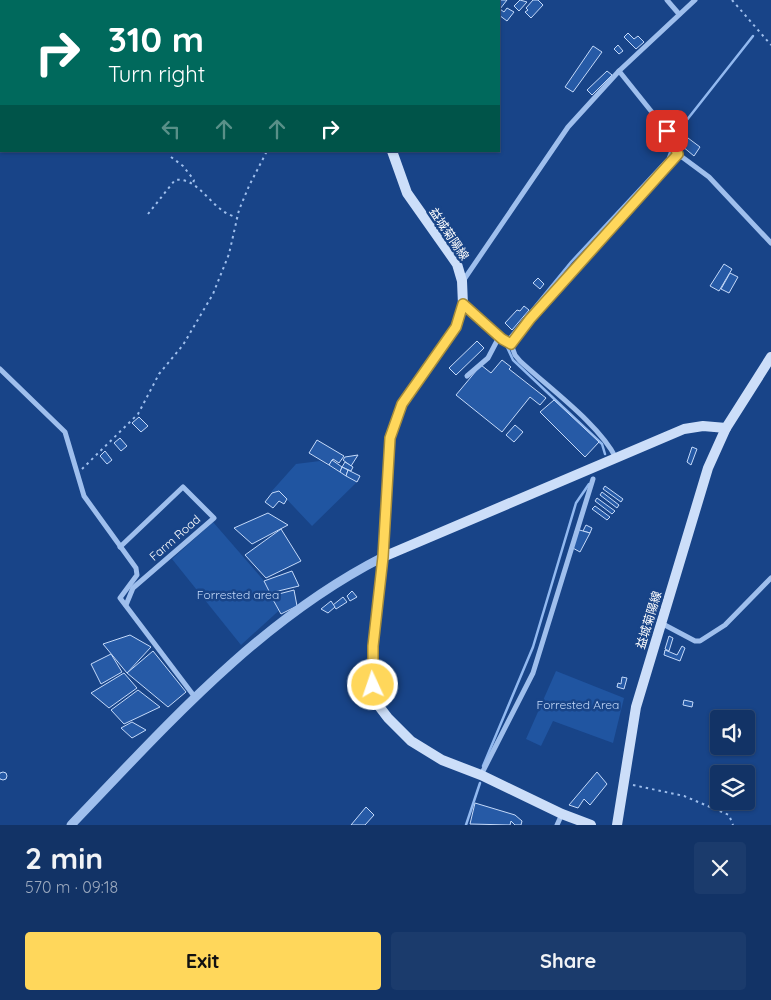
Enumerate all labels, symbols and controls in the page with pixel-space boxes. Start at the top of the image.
text: 310 m [108,17,204,61]
icon: right [25,20,90,85]
text: Turn right [108,60,205,88]
pin [646,110,688,152]
icon: left [157,115,185,143]
icon: ahead [210,115,238,143]
icon: ahead [263,115,291,143]
icon: right [316,115,344,143]
icon: arrive [653,117,681,145]
street label: 益城菊陽線 [426,205,472,263]
street label: Farm Road [146,511,203,564]
park label: Forrested area [197,587,279,602]
street label: 益城菊陽線 [633,589,664,651]
position arrow [346,658,398,710]
park label: Forrested Area [537,697,619,712]
map controls [710,710,755,810]
button: sound [710,710,755,755]
button: layers [710,765,755,810]
text: 2 min [25,839,103,877]
button: close [694,842,746,894]
text: 570 m · 09:18 [25,877,118,897]
button: Exit [25,932,381,990]
button: Share [391,932,746,990]

